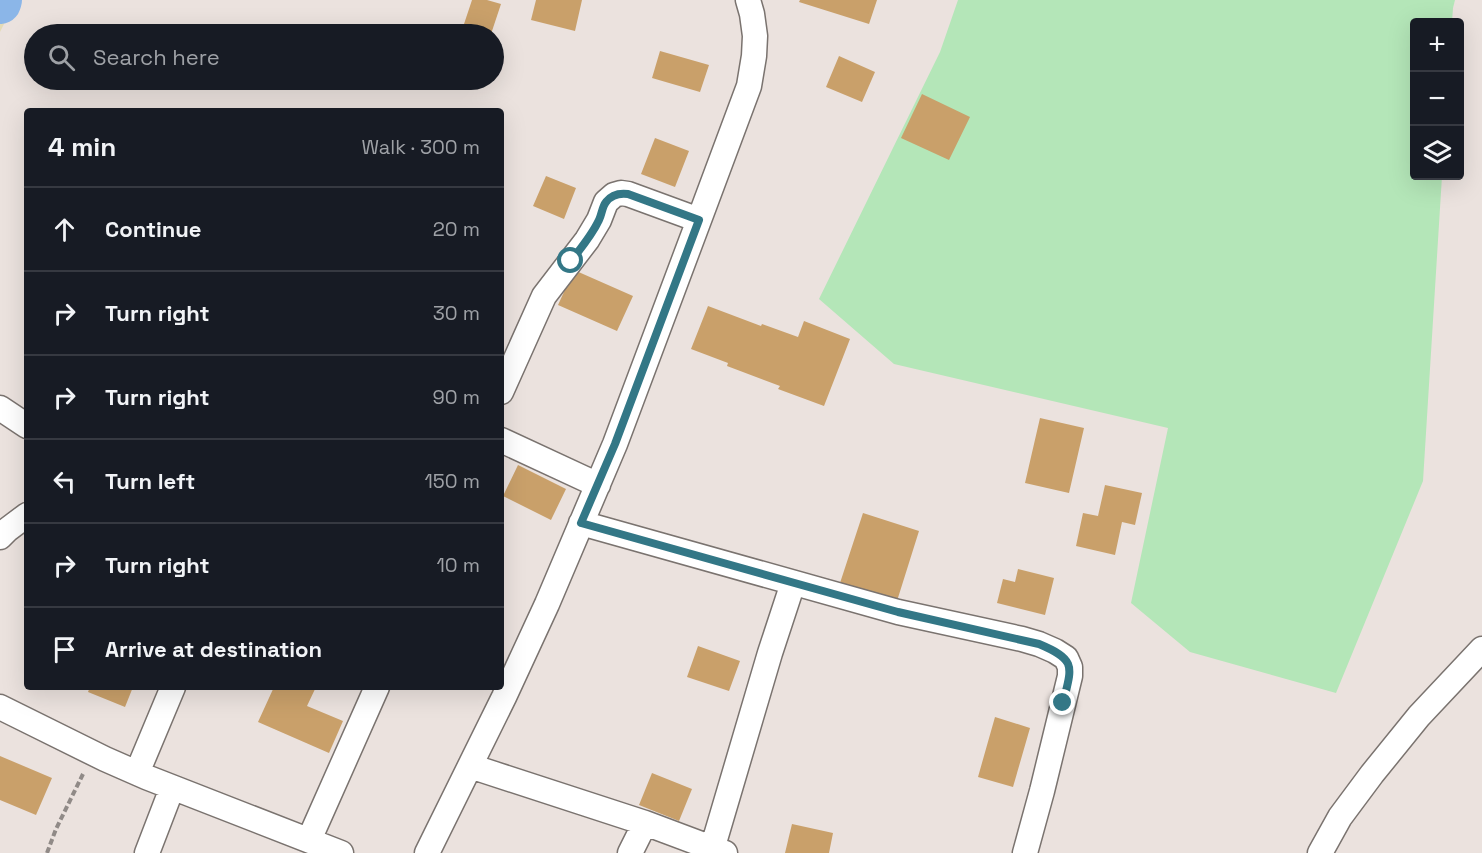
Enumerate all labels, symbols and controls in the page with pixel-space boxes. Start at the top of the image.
map controls [1410,18,1464,180]
button: + [1410,18,1464,72]
search box [24,24,504,90]
icon: search [45,41,78,74]
text: Search here [93,43,220,71]
button: − [1410,72,1464,126]
button: layers [1410,126,1464,180]
text: 4 min [48,130,116,164]
text: Walk · 300 m [361,134,480,160]
icon: ahead [48,213,81,246]
text: Continue [105,215,201,243]
text: 20 m [433,216,480,242]
route start [557,247,583,273]
icon: right [48,297,81,330]
text: Turn right [105,299,210,327]
text: 30 m [433,300,480,326]
icon: right [48,381,81,414]
text: Turn right [105,383,210,411]
text: 90 m [433,384,480,410]
icon: left [48,465,81,498]
text: Turn left [105,467,195,495]
text: 150 m [425,468,480,494]
icon: right [48,549,81,582]
text: Turn right [105,551,210,579]
text: 10 m [436,552,480,578]
icon: arrive [48,633,81,666]
text: Arrive at destination [105,635,322,663]
route end [1049,689,1075,715]

